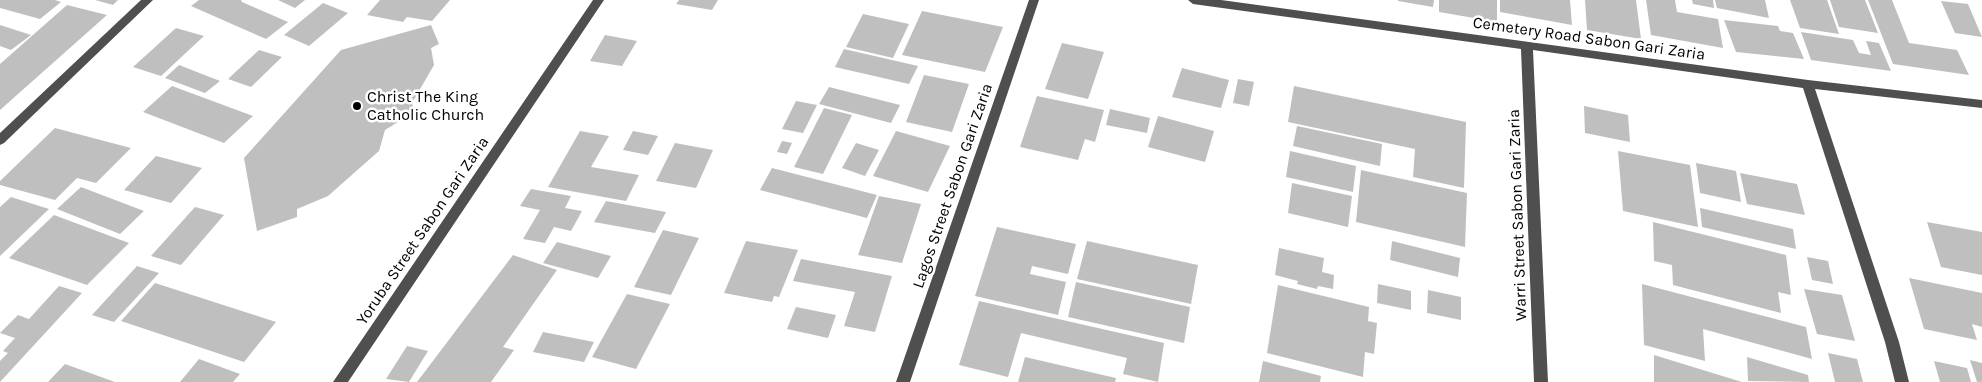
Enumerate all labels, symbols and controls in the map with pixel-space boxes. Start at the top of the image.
street label: Cemetery Road Sabon Gari Zaria [1472,13,1706,65]
street label: Lagos Street Sabon Gari Zaria [909,81,997,291]
place label: Christ The King Catholic Church [367,87,484,125]
marker: Christ The King Catholic Church [351,100,363,112]
street label: Warri Street Sabon Gari Zaria [1505,109,1531,321]
street label: Yoruba Street Sabon Gari Zaria [353,133,493,329]

